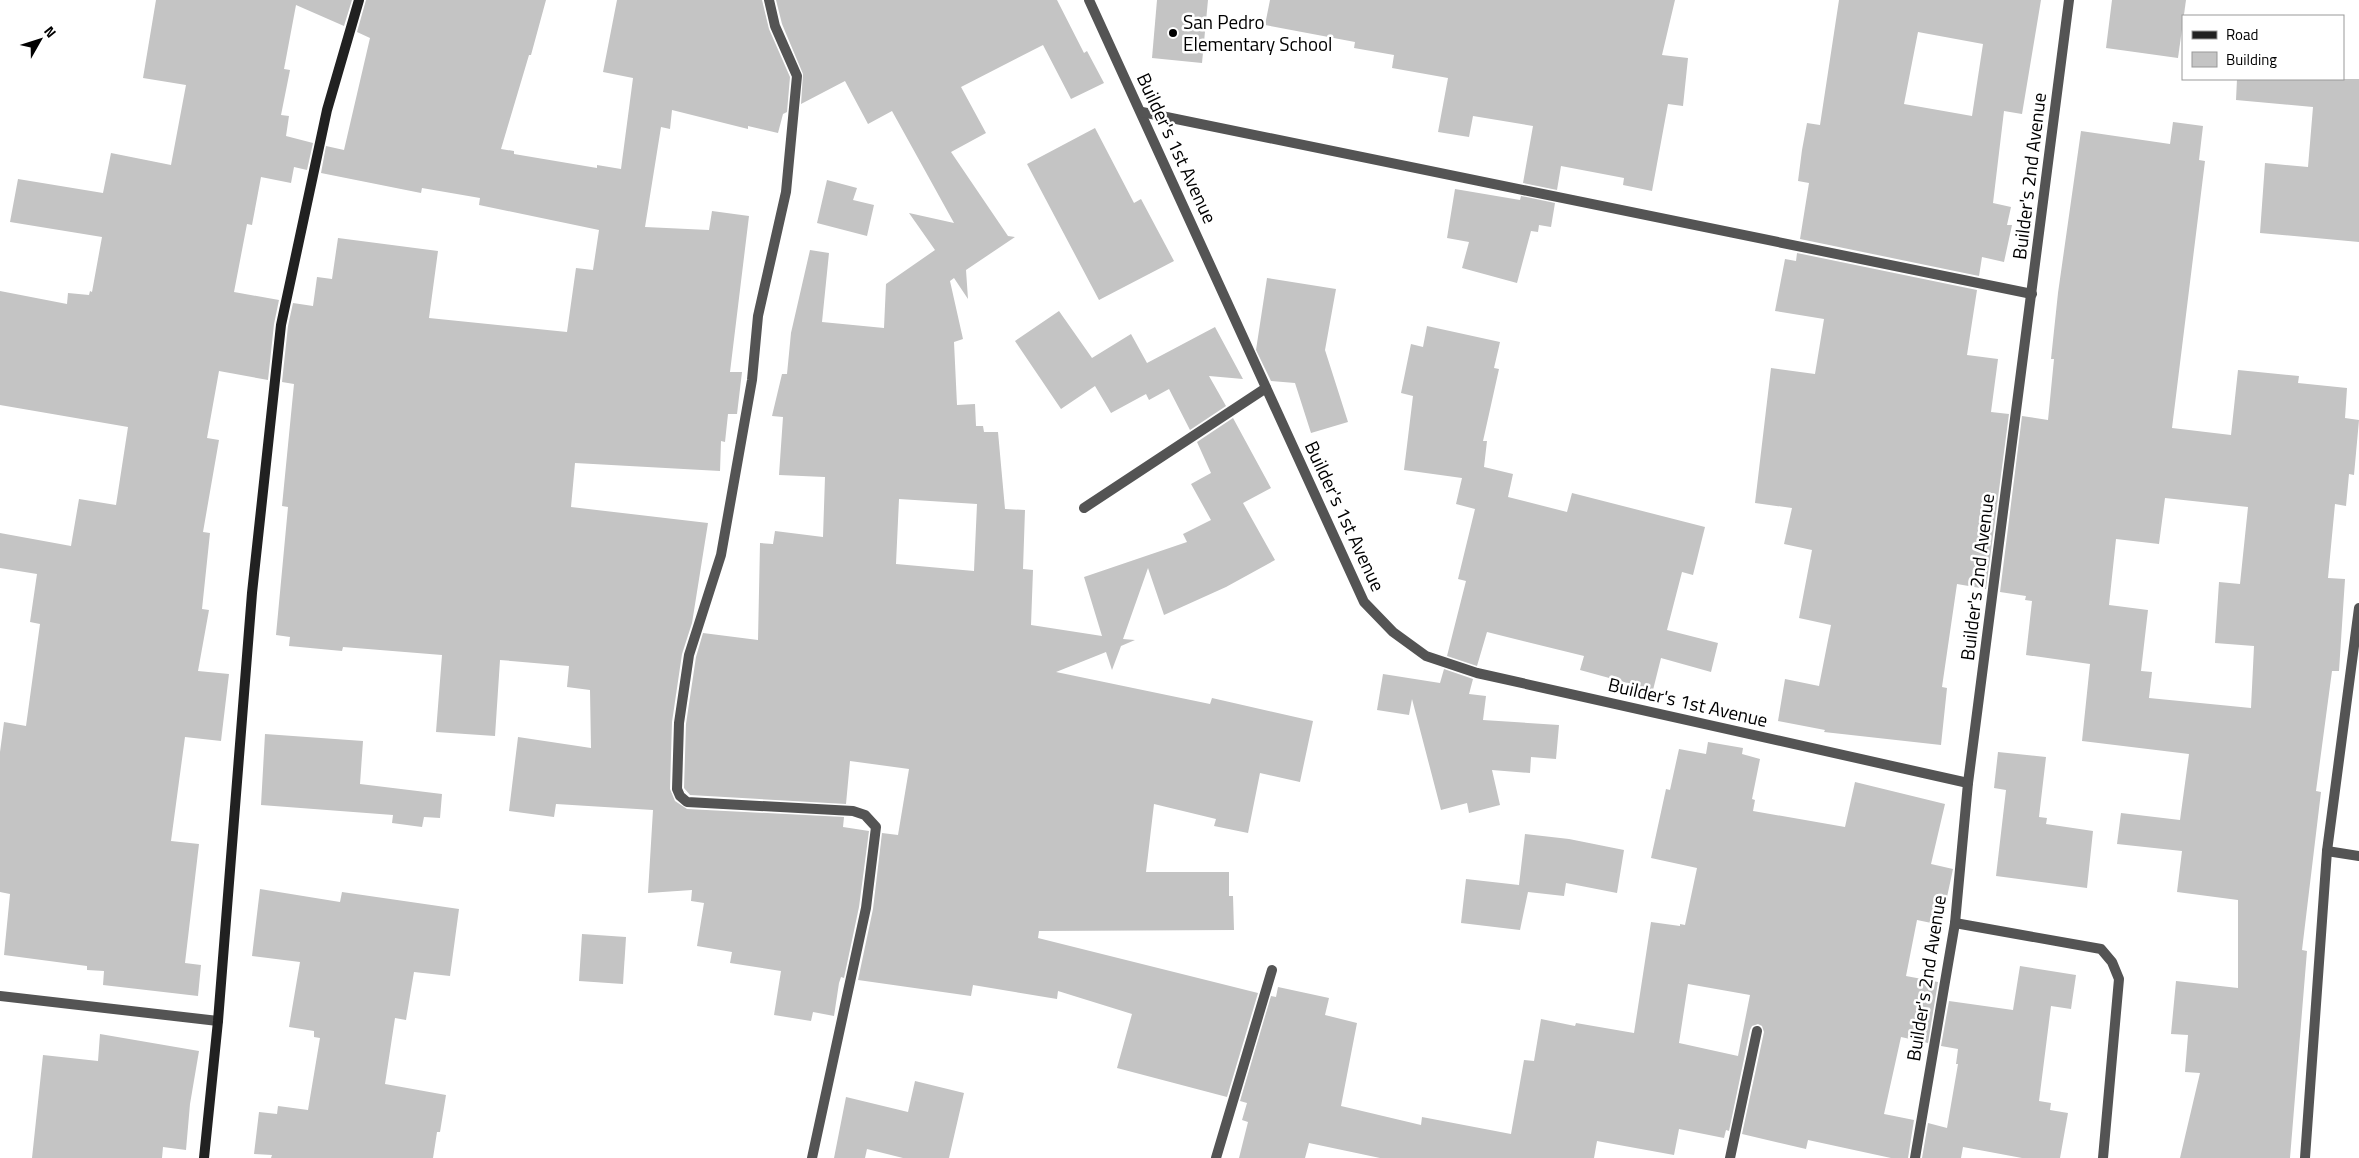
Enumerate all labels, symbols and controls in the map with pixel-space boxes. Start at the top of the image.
place label: San Pedro Elementary School [1183,7,1332,58]
north arrow [15,15,65,65]
legend [2182,15,2344,80]
text: N [39,21,62,42]
text: Road [2226,23,2258,46]
marker: San Pedro Elementary School [1167,27,1179,39]
text: Building [2226,48,2277,71]
street label: Builder's 1st Avenue [1130,68,1225,228]
street label: Builder's 2nd Avenue [2004,91,2053,261]
street label: Builder's 1st Avenue [1298,436,1393,596]
street label: Builder's 2nd Avenue [1952,492,2001,662]
street label: Builder's 1st Avenue [1605,669,1771,734]
street label: Builder's 2nd Avenue [1898,893,1953,1063]

